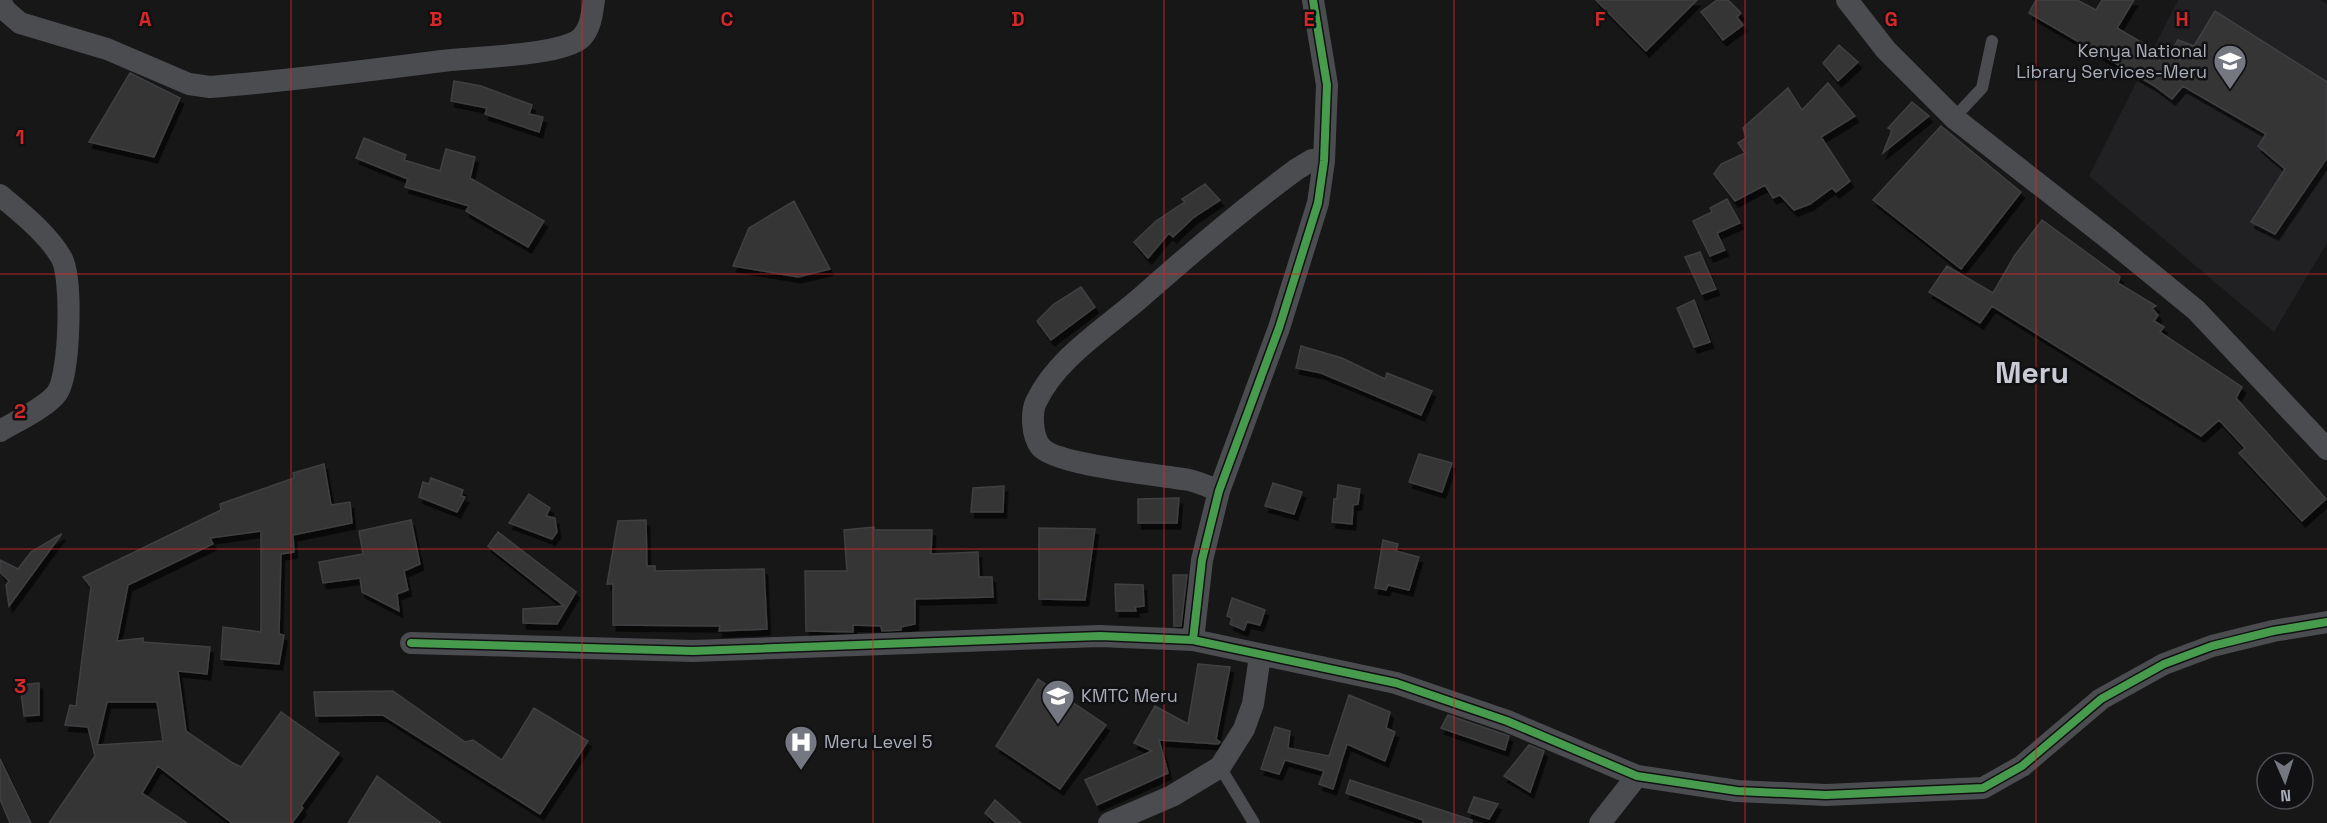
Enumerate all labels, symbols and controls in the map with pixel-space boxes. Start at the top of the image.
text: A [139,6,152,32]
text: B [429,6,443,32]
text: C [721,6,734,32]
text: D [1011,6,1025,32]
text: E [1303,6,1315,32]
text: F [1595,6,1606,32]
text: G [1884,6,1898,32]
text: H [2175,6,2189,32]
place label: Kenya National Library Services-Meru [2016,39,2207,83]
school or university icon: Kenya National Library Services-Meru [2212,43,2248,90]
text: 1 [15,124,25,150]
district label: Meru [1995,353,2069,392]
text: 2 [14,398,26,424]
text: 3 [14,673,26,699]
school or university icon: KMTC Meru [1040,678,1076,725]
place label: KMTC Meru [1081,684,1178,707]
hospital icon: Meru Level 5 [783,724,819,771]
place label: Meru Level 5 [824,730,933,753]
north arrow [2255,751,2315,811]
text: N [2280,785,2292,806]

